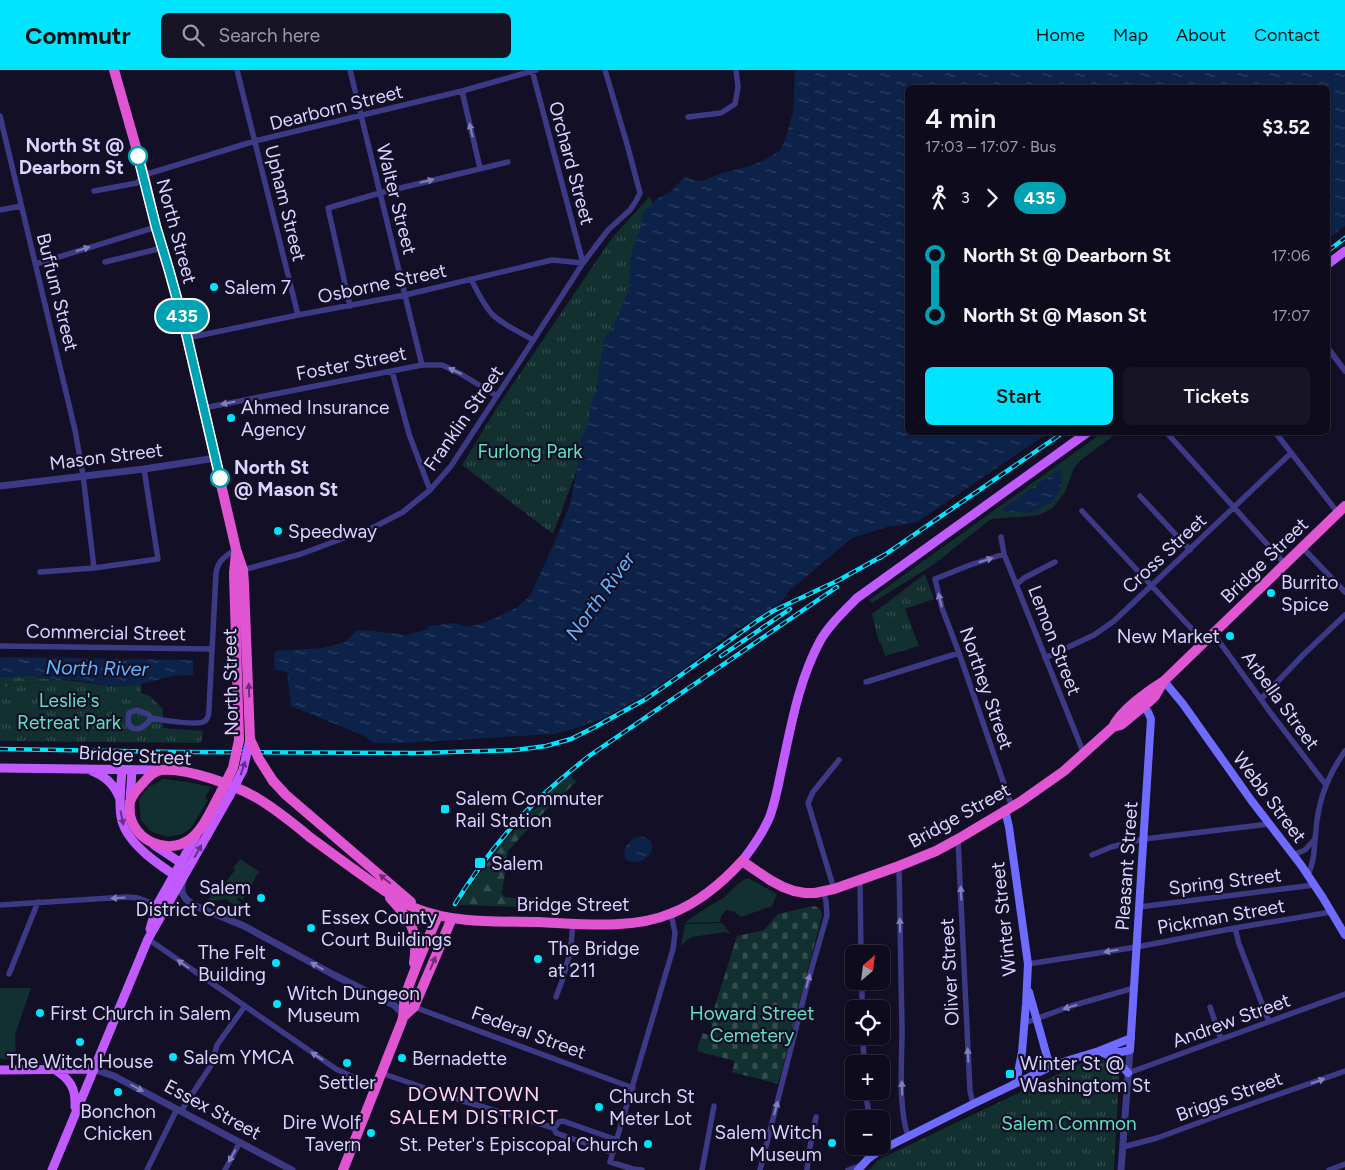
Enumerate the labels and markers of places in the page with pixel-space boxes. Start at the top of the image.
place label: North St @ Dearborn St [19,134,124,179]
marker: North St @ Dearborn St [128,146,148,166]
place label: Salem 7 [224,276,291,299]
marker: Salem 7 [208,281,220,293]
place label: Ahmed Insurance Agency [241,396,389,441]
marker: Ahmed Insurance Agency [225,412,237,424]
place label: North St @ Mason St [234,456,339,501]
marker: North St @ Mason St [210,468,230,488]
place label: Speedway [288,520,377,543]
marker: Speedway [272,525,284,537]
place label: Burrito Spice [1281,571,1339,616]
marker: Burrito Spice [1265,587,1277,599]
place label: New Market [1117,625,1220,648]
marker: New Market [1224,630,1236,642]
place label: Salem Commuter Rail Station [455,787,604,832]
marker: Salem Commuter Rail Station [439,803,451,815]
place label: Salem [491,852,543,875]
marker: Salem [473,856,487,870]
place label: Salem District Court [136,876,251,921]
marker: Salem District Court [255,892,267,904]
place label: Essex County Court Buildings [321,906,452,951]
marker: Essex County Court Buildings [305,922,317,934]
place label: The Bridge at 211 [548,937,639,982]
place label: The Felt Building [198,941,266,986]
marker: The Bridge at 211 [532,953,544,965]
marker: The Felt Building [270,957,282,969]
place label: Witch Dungeon Museum [287,982,420,1027]
marker: Witch Dungeon Museum [271,998,283,1010]
place label: First Church in Salem [50,1002,231,1025]
marker: First Church in Salem [34,1007,46,1019]
marker: The Witch House [74,1036,86,1048]
place label: Salem YMCA [183,1046,294,1069]
place label: Bernadette [412,1047,507,1070]
place label: The Witch House [7,1050,153,1073]
marker: Salem YMCA [167,1051,179,1063]
marker: Bernadette [396,1052,408,1064]
place label: Winter St @ Washingtom St [1020,1052,1151,1097]
marker: Settler [341,1057,353,1069]
marker: Winter St @ Washingtom St [1004,1068,1016,1080]
place label: Settler [318,1071,376,1094]
place label: Church St Meter Lot [609,1085,695,1130]
marker: Bonchon Chicken [112,1086,124,1098]
place label: Bonchon Chicken [80,1100,156,1145]
marker: Church St Meter Lot [593,1101,605,1113]
place label: Dire Wolf Tavern [282,1111,361,1156]
place label: Salem Witch Museum [715,1121,822,1166]
marker: Dire Wolf Tavern [365,1127,377,1139]
place label: St. Peter's Episcopal Church [399,1133,638,1156]
marker: Salem Witch Museum [826,1137,838,1149]
marker: St. Peter's Episcopal Church [642,1138,654,1150]

